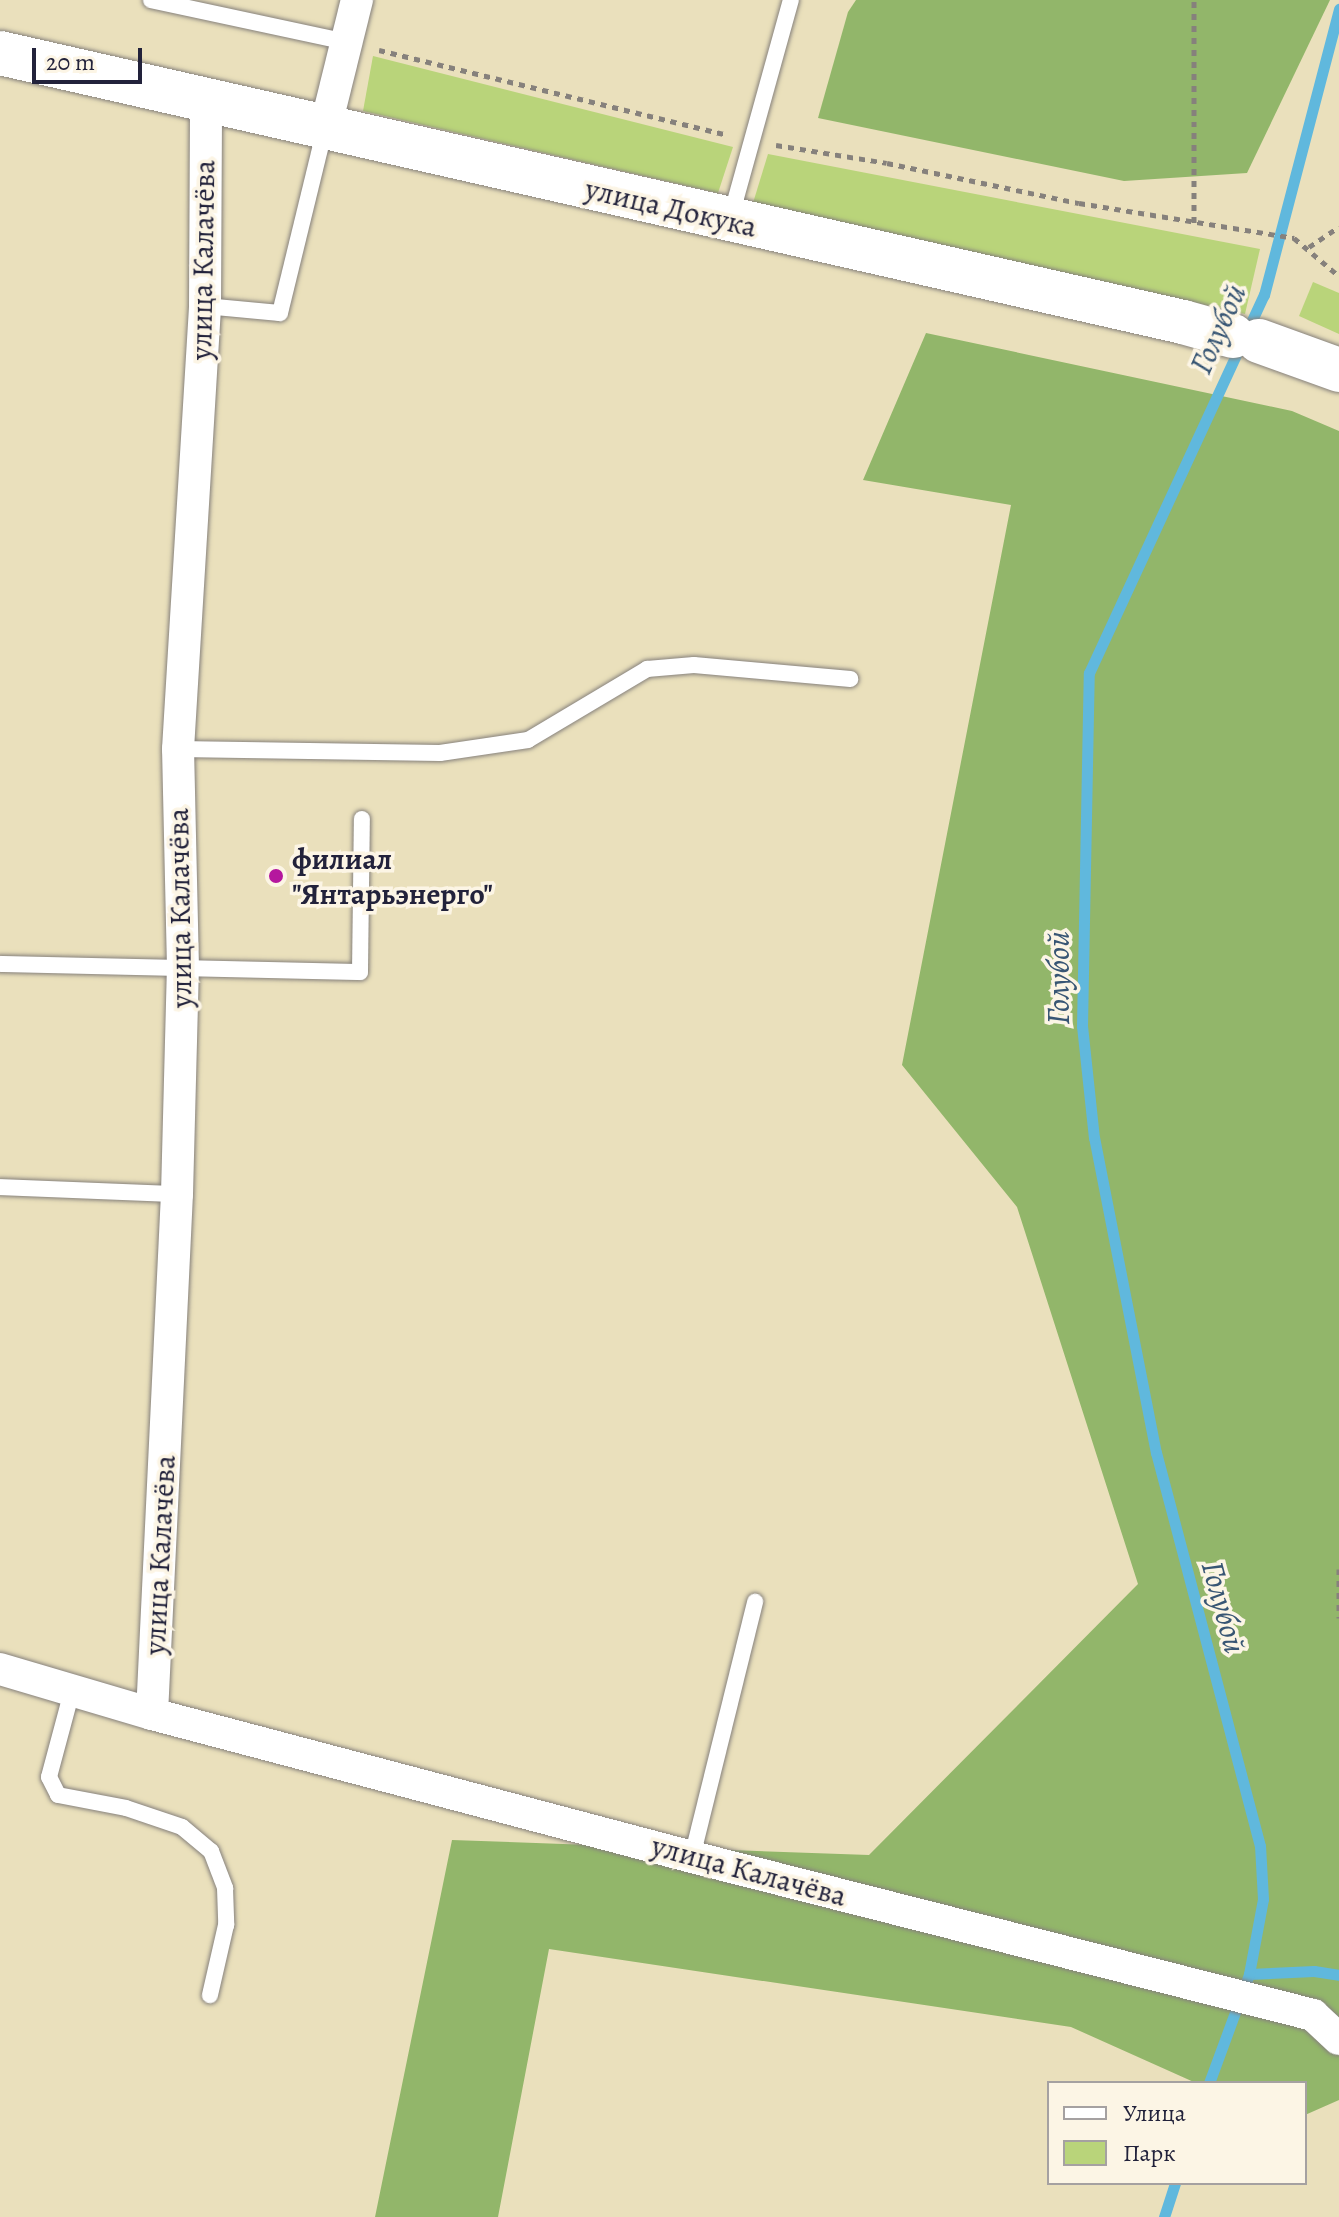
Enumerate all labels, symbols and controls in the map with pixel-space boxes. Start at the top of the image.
scale bar [36,32,146,82]
text: 20 m [46,46,95,78]
street label: улица Калачёва [183,160,223,360]
street label: улица Докука [582,171,760,245]
water label: Голубой [1181,278,1255,380]
street label: улица Калачёва [160,808,200,1008]
place label: филиал "Янтарьэнерго" [292,841,493,912]
marker: филиал "Янтарьэнерго" [267,867,285,885]
water label: Голубой [1039,931,1077,1025]
street label: улица Калачёва [137,1454,183,1656]
water label: Голубой [1193,1557,1255,1657]
street label: улица Калачёва [648,1828,850,1914]
legend [1047,2081,1307,2185]
text: Улица [1123,2097,1186,2129]
text: Парк [1123,2137,1176,2169]

